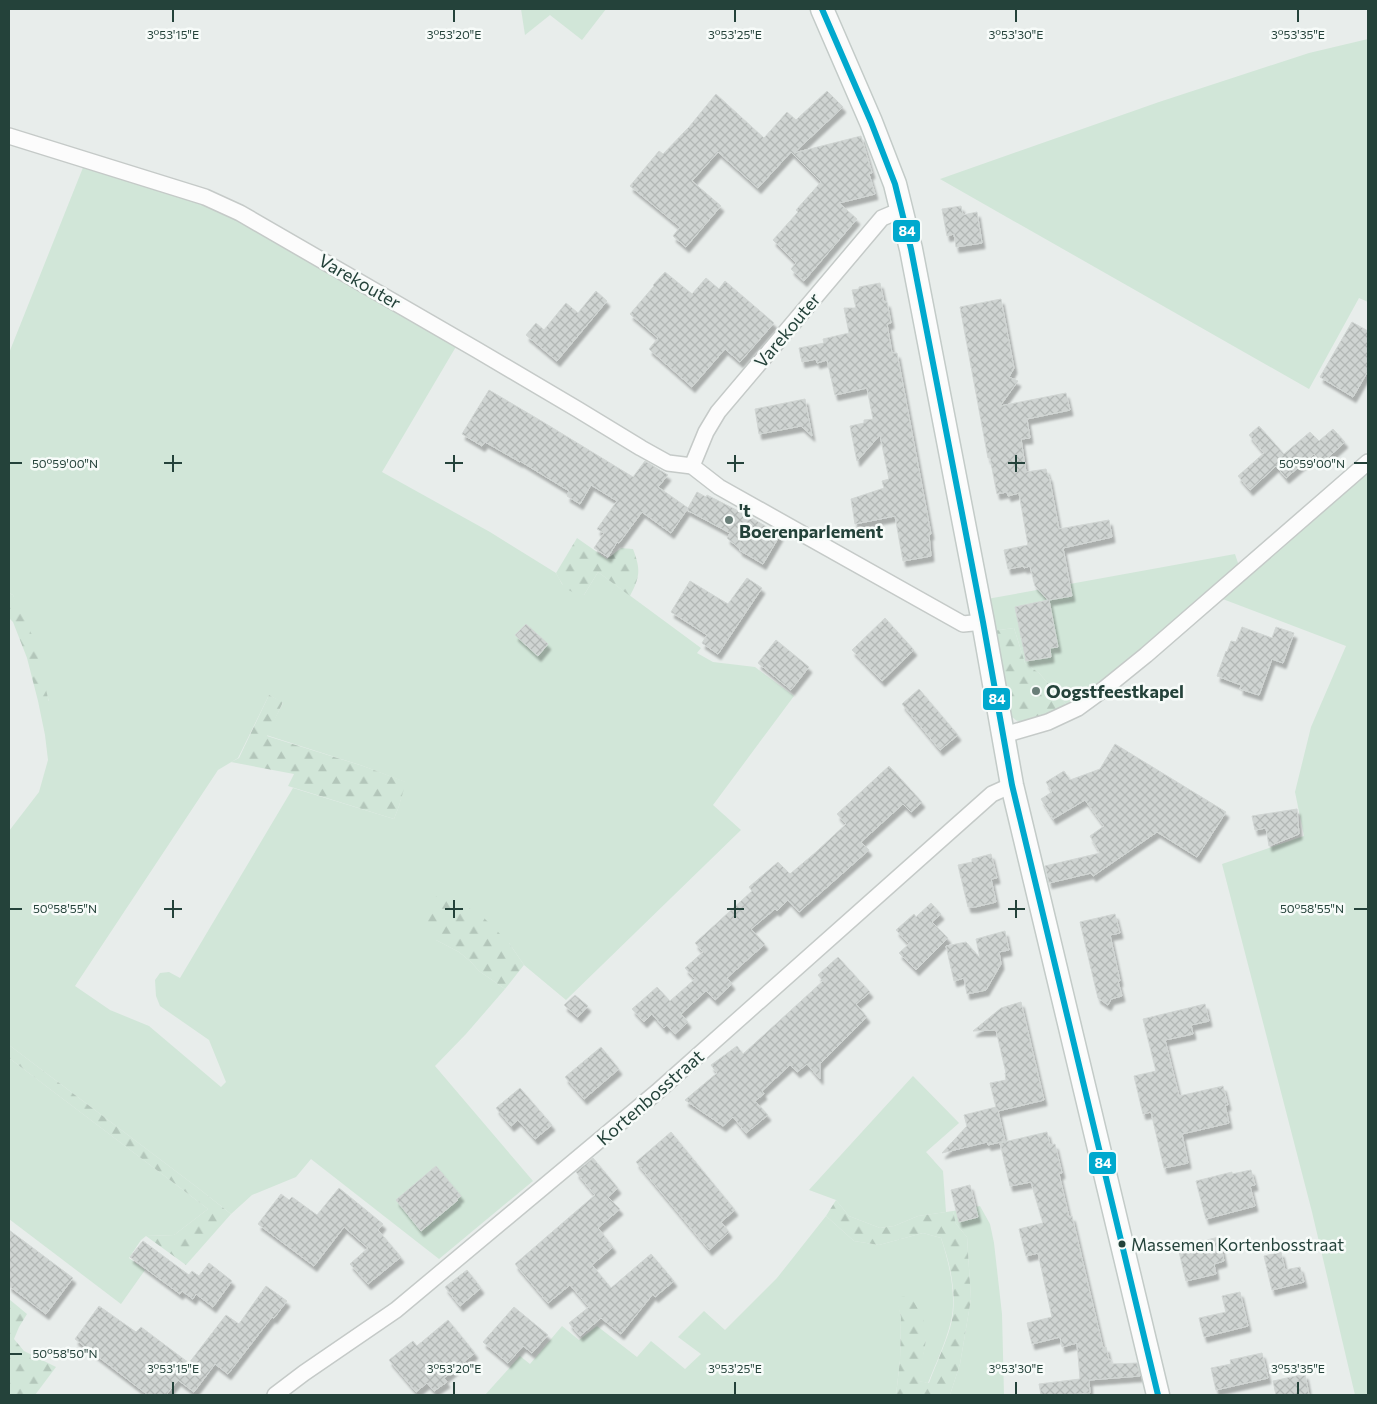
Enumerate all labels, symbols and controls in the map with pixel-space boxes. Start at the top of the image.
text: 3°53'15"E [147,27,199,41]
text: 3°53'20"E [427,27,481,41]
text: 3°53'25"E [708,27,762,41]
text: 3°53'30"E [989,27,1043,41]
text: 3°53'35"E [1271,27,1325,41]
line badge: 84 [892,219,921,243]
text: 84 [898,222,916,239]
street label: Varekouter [315,249,405,313]
street label: Varekouter [749,288,825,372]
text: 50°59'00"N [32,456,98,470]
text: 50°59'00"N [1279,456,1345,470]
place label: 't Boerenparlement [739,499,884,542]
marker: 't Boerenparlement [723,514,735,526]
place label: Oogstfeestkapel [1046,680,1184,702]
marker: Oogstfeestkapel [1030,685,1042,697]
line badge: 84 [982,687,1011,711]
text: 84 [988,690,1006,707]
text: 50°58'55"N [33,901,97,915]
text: 50°58'55"N [1280,901,1344,915]
street label: Kortenbosstraat [592,1045,708,1149]
line badge: 84 [1088,1151,1117,1175]
text: 84 [1094,1154,1112,1171]
place label: Massemen Kortenbosstraat [1131,1234,1344,1255]
marker: Massemen Kortenbosstraat [1117,1239,1127,1249]
text: 50°58'50"N [32,1346,98,1360]
text: 3°53'15"E [147,1361,199,1375]
text: 3°53'20"E [427,1361,481,1375]
text: 3°53'25"E [708,1361,762,1375]
text: 3°53'30"E [989,1361,1043,1375]
text: 3°53'35"E [1271,1361,1325,1375]

